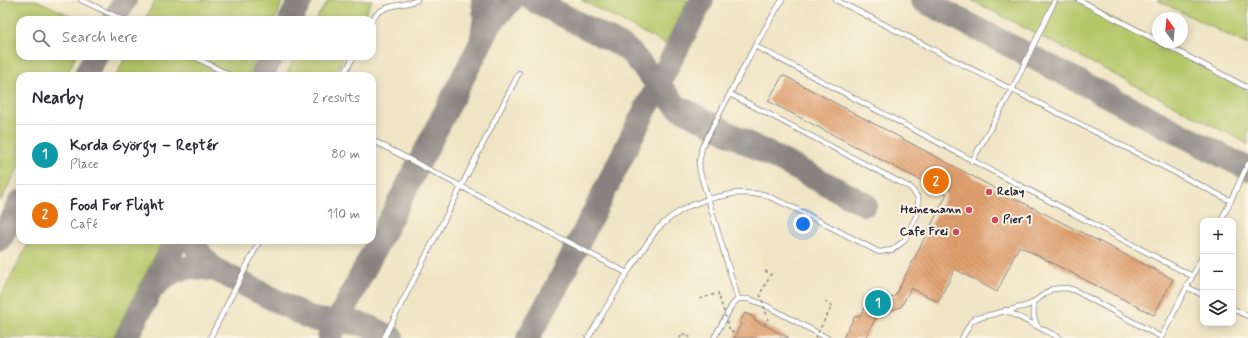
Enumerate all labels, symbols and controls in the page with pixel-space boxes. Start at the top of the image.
north arrow [1152,12,1188,48]
search box [16,16,376,60]
icon: search [30,27,52,49]
text: Search here [62,28,138,48]
text: Nearby [32,87,84,109]
text: 2 results [313,90,360,107]
text: Korda György – Reptér [70,136,219,156]
text: 1 [42,146,48,163]
text: 80 m [331,146,360,163]
text: Place [70,156,99,173]
pin: 2 [923,166,949,196]
place label: Relay [997,184,1025,200]
marker: Relay [984,187,994,197]
text: Food For Flight [70,196,164,216]
place label: Heinemann [901,202,961,218]
marker: Heinemann [964,205,974,215]
text: 2 [42,206,48,223]
text: 110 m [327,206,360,223]
place label: Pier 1 [1003,212,1031,228]
your location [793,214,813,234]
marker: Pier 1 [990,215,1000,225]
text: Café [70,216,97,233]
map controls [1200,218,1236,326]
button: + [1200,218,1236,254]
place label: Cafe Frei [900,224,949,240]
marker: Cafe Frei [951,227,961,237]
button: − [1200,254,1236,290]
pin: 1 [865,288,891,318]
button: layers [1200,290,1236,326]

